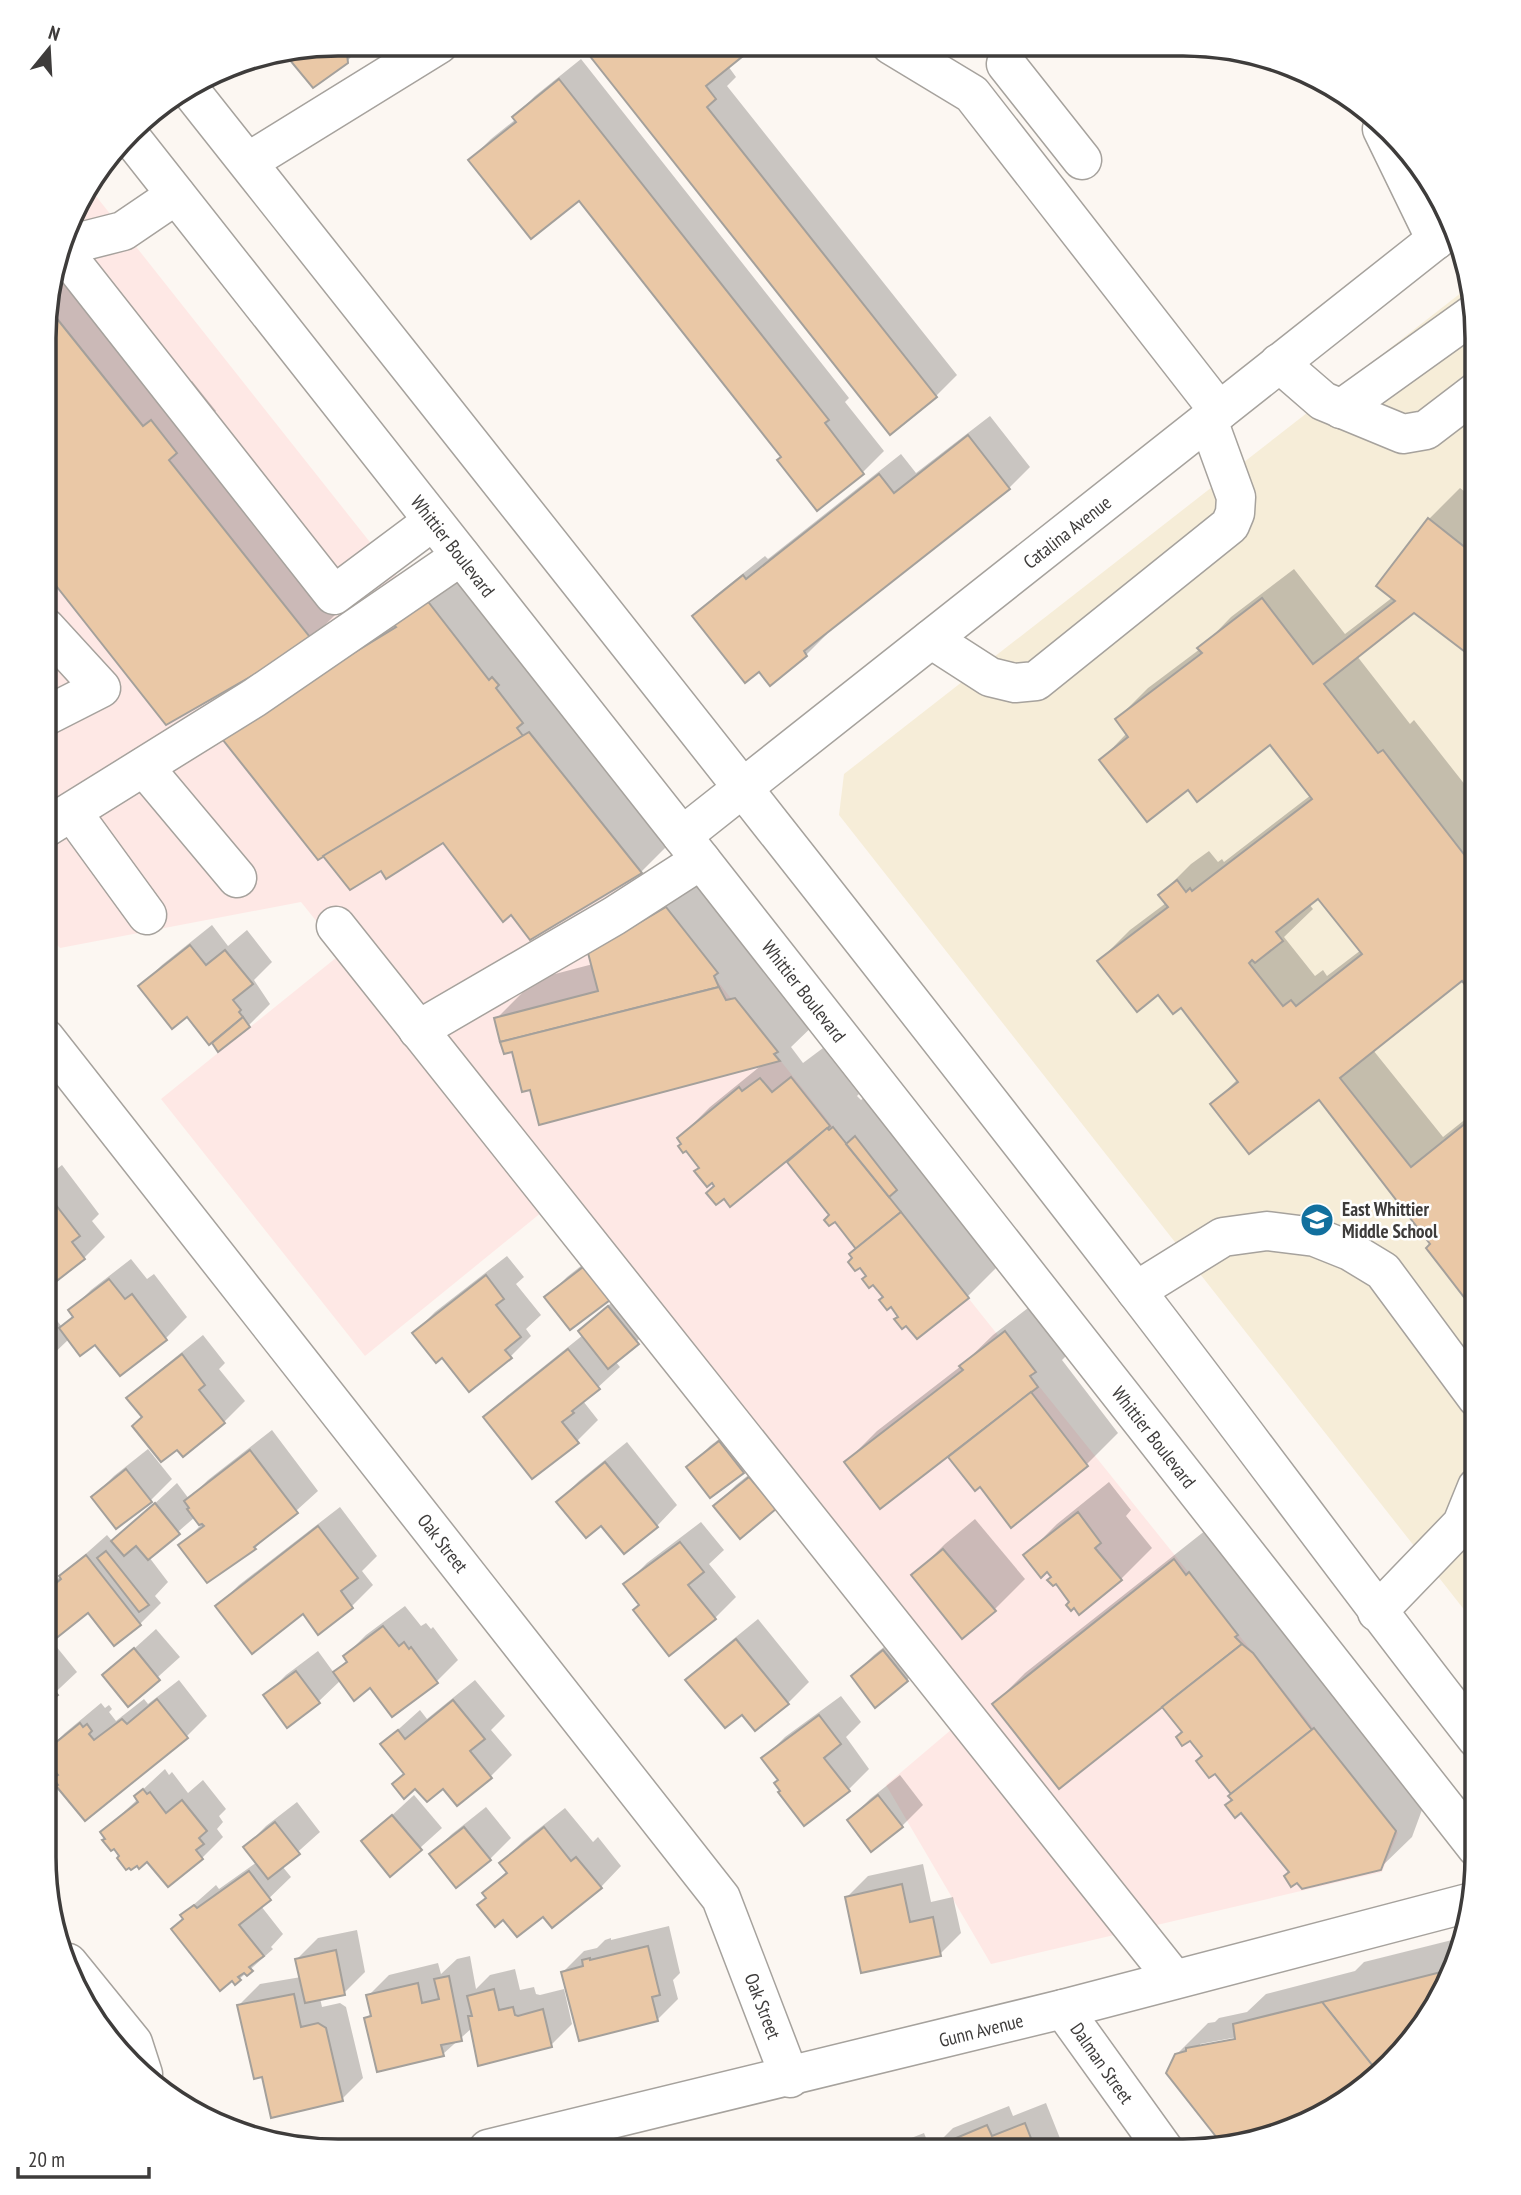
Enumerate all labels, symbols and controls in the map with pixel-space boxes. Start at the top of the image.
north arrow [14,14,84,84]
text: N [46,20,63,46]
street label: Whittier Boulevard [406,490,500,602]
street label: Catalina Avenue [1018,490,1116,574]
street label: Whittier Boulevard [757,935,851,1047]
place label: East Whittier Middle School [1342,1197,1438,1243]
school or university icon: East Whittier Middle School [1298,1201,1336,1239]
street label: Whittier Boulevard [1107,1381,1201,1493]
street label: Oak Street [413,1509,474,1578]
street label: Oak Street [740,1970,787,2043]
street label: Gunn Avenue [936,2008,1026,2052]
street label: Dalman Street [1065,2018,1139,2109]
scale bar [18,2136,149,2180]
text: 20 m [28,2146,65,2173]

